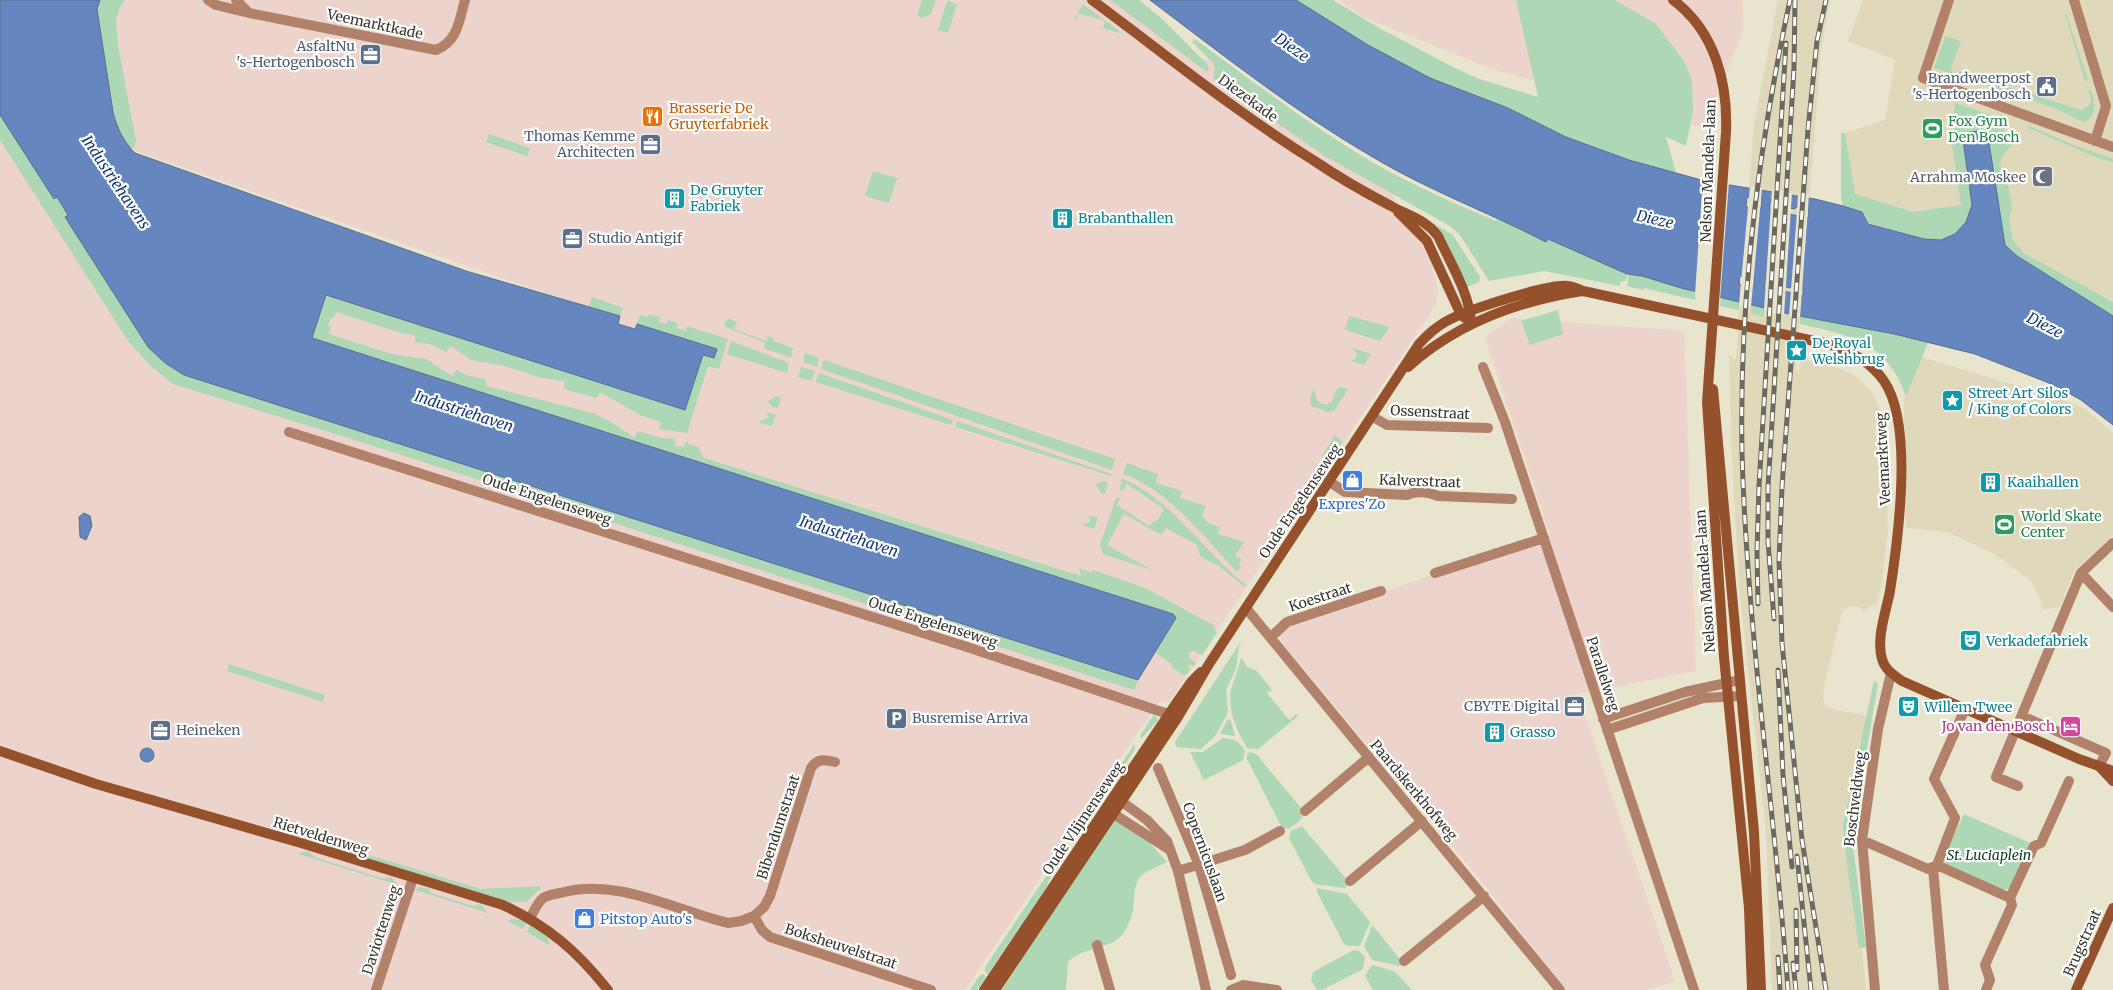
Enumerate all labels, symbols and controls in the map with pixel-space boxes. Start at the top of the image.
street label: Veemarktkade [325,5,424,43]
water label: Dieze [1270,28,1313,66]
place label: AsfaltNu 's-Hertogenbosch [236,37,355,71]
office icon: AsfaltNu 's-Hertogenbosch [359,42,383,66]
place label: Brandweerpost 's-Hertogenbosch [1912,69,2032,103]
street label: Diezekade [1215,70,1281,126]
public building icon: Brandweerpost 's-Hertogenbosch [2035,74,2059,98]
place label: Brasserie De Gruyterfabriek [669,99,769,133]
street label: Nelson Mandela-laan [1697,99,1719,243]
restaurant icon: Brasserie De Gruyterfabriek [641,104,665,128]
place label: Fox Gym Den Bosch [1948,112,2020,146]
sports icon: Fox Gym Den Bosch [1920,117,1944,141]
place label: Thomas Kemme Architecten [524,127,635,161]
water label: Industriehavens [78,132,154,232]
office icon: Thomas Kemme Architecten [639,132,663,156]
mosque icon: Arrahma Moskee [2030,165,2054,189]
place label: Arrahma Moskee [1909,168,2026,186]
place label: De Gruyter Fabriek [690,181,763,215]
building icon: De Gruyter Fabriek [662,186,686,210]
water label: Dieze [1634,205,1676,233]
building icon: Brabanthallen [1050,206,1074,230]
place label: Brabanthallen [1078,209,1173,227]
office icon: Studio Antigif [560,226,584,250]
place label: Studio Antigif [588,229,683,247]
water label: Dieze [2023,308,2066,342]
place label: De Royal Welshbrug [1811,334,1885,368]
place icon: De Royal Welshbrug [1784,339,1808,363]
place label: Street Art Silos / King of Colors [1968,384,2072,418]
water label: Industriehaven [412,386,516,436]
place icon: Street Art Silos / King of Colors [1940,389,1964,413]
street label: Ossenstraat [1390,401,1471,423]
street label: Veemarktweg [1872,412,1894,507]
street label: Oude Engelenseweg [1255,440,1345,562]
shop icon: Expres'Zo [1340,469,1364,493]
street label: Oude Engelenseweg [480,470,614,529]
building icon: Kaaihallen [1979,470,2003,494]
street label: Kalverstraat [1379,471,1462,491]
place label: Kaaihallen [2007,473,2079,491]
place label: Expres'Zo [1319,495,1385,513]
place label: World Skate Center [2020,507,2101,541]
street label: Nelson Mandela-laan [1691,509,1719,653]
water label: Industriehaven [797,511,901,561]
sports icon: World Skate Center [1993,512,2017,536]
street label: Koestraat [1286,578,1354,616]
street label: Oude Engelenseweg [866,593,1000,652]
theatre icon: Verkadefabriek [1958,629,1982,653]
place label: Verkadefabriek [1985,632,2088,650]
street label: Parallelweg [1582,634,1624,714]
office icon: CBYTE Digital [1563,694,1587,718]
theatre icon: Willem Twee [1896,695,1920,719]
place label: CBYTE Digital [1464,697,1560,715]
place label: Willem Twee [1923,698,2012,716]
parking icon: Busremise Arriva [884,706,908,730]
place label: Busremise Arriva [912,709,1029,727]
hotel icon: Jo van den Bosch [2059,714,2083,738]
place label: Jo van den Bosch [1940,717,2055,735]
office icon: Heineken [148,718,172,742]
building icon: Grasso [1482,720,1506,744]
place label: Heineken [176,721,240,739]
place label: Grasso [1510,723,1556,741]
street label: Paardskerkhofweg [1367,736,1462,844]
street label: Boschveldweg [1840,750,1870,848]
street label: Oude Vlijmenseweg [1038,757,1128,878]
street label: Bibendumstraat [753,772,804,882]
street label: Copernicuslaan [1179,800,1231,904]
street label: Rietveldenweg [271,813,372,859]
park label: St. Luciaplein [1947,846,2031,864]
street label: Daviottenweg [358,882,404,977]
street label: Brugstraat [2059,906,2105,979]
shop icon: Pitstop Auto's [572,907,596,931]
place label: Pitstop Auto's [600,910,692,928]
street label: Boksheuvelstraat [783,919,900,973]

